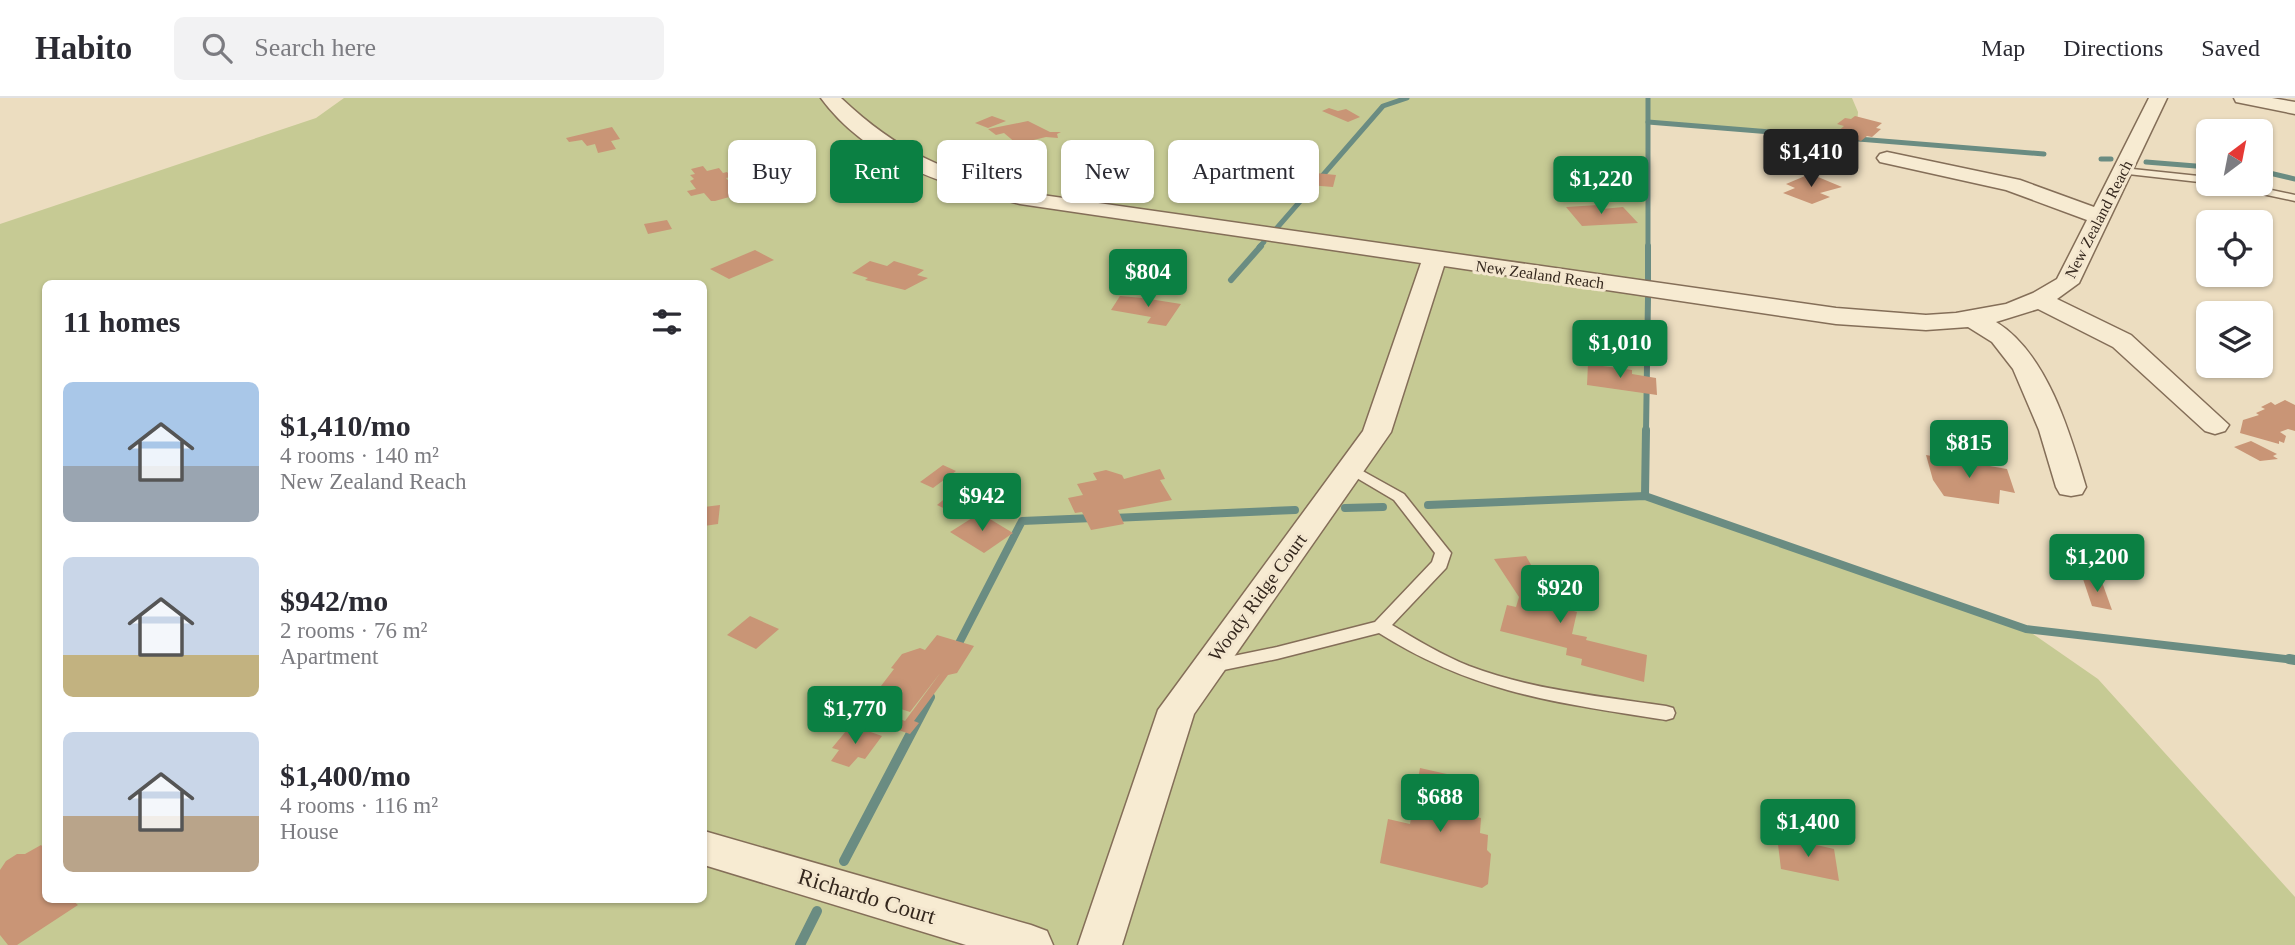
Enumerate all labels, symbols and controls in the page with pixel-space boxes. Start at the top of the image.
search box [174,17,664,80]
icon: search [198,29,236,67]
text: Habito [35,30,132,66]
text: Search here [254,33,376,62]
text: Map [1981,35,2025,61]
text: Directions [2063,35,2163,61]
text: Saved [2201,35,2260,61]
north arrow [2196,119,2273,196]
map controls [2196,119,2273,378]
pin: $1,410 [1754,130,1868,189]
text: $1,410 [1779,139,1843,164]
chip: Buy [728,140,816,203]
chip: Rent [830,140,923,203]
chip: Filters [937,140,1047,203]
chip: New [1061,140,1154,203]
chip: Apartment [1168,140,1319,203]
pin: $1,220 [1544,156,1658,216]
street label: New Zealand Reach [2061,158,2135,281]
text: $1,220 [1569,166,1633,191]
button: locate [2196,210,2273,287]
pin: $804 [1107,250,1189,309]
street label: New Zealand Reach [1475,257,1605,292]
text: $804 [1125,259,1171,284]
button: layers [2196,301,2273,378]
icon: filters [648,303,686,341]
text: 11 homes [63,305,181,338]
pin: $1,010 [1563,320,1677,380]
text: $1,010 [1588,330,1652,355]
text: $1,410/mo [280,409,411,442]
icon: home [119,410,203,494]
pin: $815 [1928,420,2010,480]
text: $815 [1946,430,1992,455]
text: 4 rooms · 140 m² [280,443,439,468]
text: New Zealand Reach [280,469,466,494]
pin: $942 [941,474,1023,533]
text: $942 [959,483,1005,508]
street label: Woody Ridge Court [1204,529,1311,665]
pin: $1,200 [2040,534,2154,594]
text: $1,200 [2065,544,2129,569]
pin: $920 [1519,566,1601,625]
text: $920 [1537,575,1583,600]
text: $942/mo [280,584,388,617]
icon: home [119,585,203,669]
text: 2 rooms · 76 m² [280,618,427,643]
text: Apartment [280,644,378,669]
pin: $1,770 [798,686,912,746]
text: $1,770 [823,696,887,721]
text: $1,400/mo [280,759,411,792]
icon: home [119,760,203,844]
pin: $688 [1399,774,1481,834]
text: $688 [1417,784,1463,809]
text: 4 rooms · 116 m² [280,793,438,818]
pin: $1,400 [1751,800,1865,859]
text: $1,400 [1776,809,1840,834]
text: House [280,819,339,844]
street label: Richardo Court [795,864,939,929]

